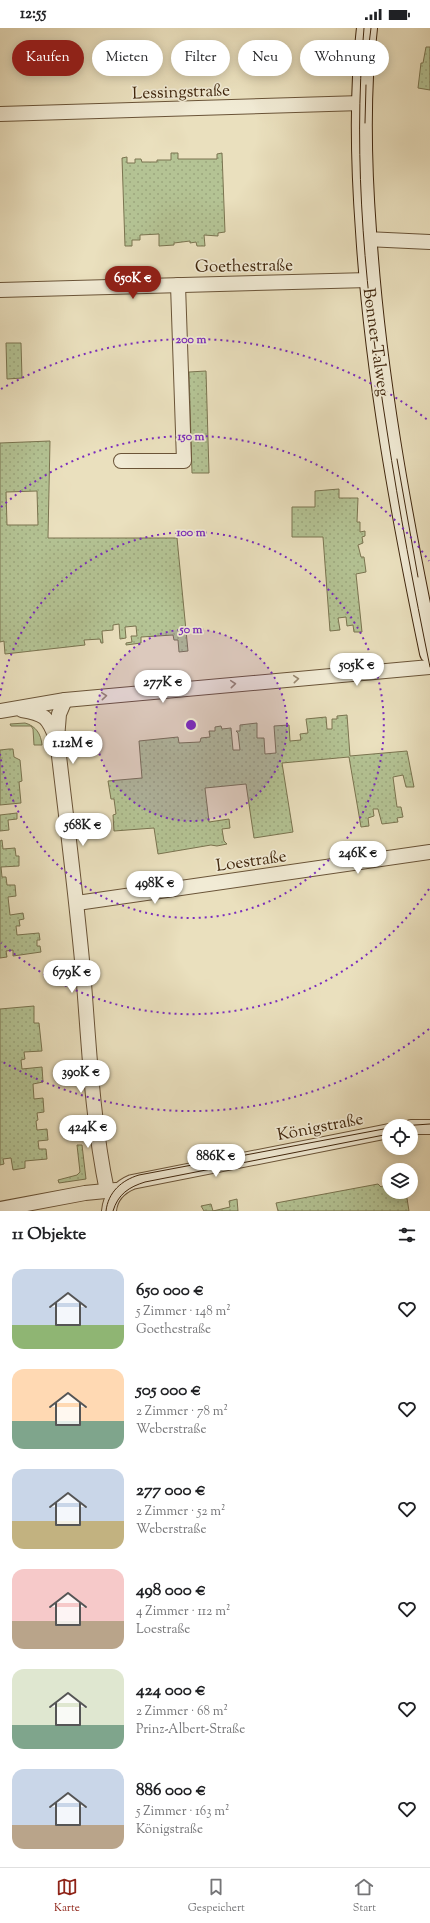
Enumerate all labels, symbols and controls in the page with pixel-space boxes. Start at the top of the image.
text: 12:55 [20,4,46,25]
chip: Kaufen [12,40,84,76]
chip: Mieten [92,40,163,76]
chip: Filter [171,40,230,76]
chip: Neu [238,40,292,76]
chip: Wohnung [300,40,389,76]
street label: Lessingstraße [132,79,231,107]
street label: Goethestraße [195,254,293,280]
pin: 650K € [100,266,166,300]
text: 650K € [114,270,152,288]
street label: Bonner Talweg [356,287,394,398]
text: 200 m [176,331,206,349]
text: 150 m [176,428,205,446]
text: 100 m [175,524,206,542]
text: 50 m [179,621,203,639]
pin: 505K € [324,653,390,687]
text: 505K € [339,657,375,675]
pin: 277K € [130,670,196,704]
text: 277K € [143,674,183,692]
one-way arrow [293,675,299,684]
one-way arrow [230,680,236,689]
one-way arrow [101,692,107,701]
centre of rings [184,718,198,732]
pin: 1.12M € [36,731,110,765]
text: 1.12M € [53,735,93,753]
pin: 568K € [50,813,116,847]
text: 568K € [64,817,102,835]
pin: 246K € [325,841,391,875]
street label: Loestraße [214,845,288,879]
text: 246K € [338,845,378,863]
pin: 498K € [122,871,188,905]
text: 498K € [135,875,175,893]
pin: 679K € [39,960,105,994]
text: 679K € [52,964,92,982]
pin: 390K € [48,1060,114,1094]
text: 390K € [62,1064,100,1082]
street label: Königstraße [275,1108,366,1148]
pin: 424K € [55,1115,121,1149]
text: 424K € [68,1119,108,1137]
map controls [382,1119,418,1199]
button: locate [382,1119,418,1155]
pin: 886K € [183,1144,249,1178]
text: 886K € [196,1148,236,1166]
button: layers [382,1163,418,1199]
text: 11 Objekte [12,1223,86,1247]
icon: filters [396,1224,418,1246]
text: 650 000 € [136,1279,204,1303]
icon: home [44,1285,92,1333]
icon: heart [396,1298,418,1320]
text: 5 Zimmer · 148 m² [136,1303,231,1321]
text: Goethestraße [136,1321,211,1339]
text: 505 000 € [136,1379,201,1403]
icon: home [44,1385,92,1433]
icon: heart [396,1398,418,1420]
text: 2 Zimmer · 78 m² [136,1403,228,1421]
text: Weberstraße [136,1421,206,1439]
text: 277 000 € [136,1479,206,1503]
icon: home [44,1485,92,1533]
icon: heart [396,1498,418,1520]
text: 2 Zimmer · 52 m² [136,1503,225,1521]
text: Weberstraße [136,1521,206,1539]
text: 498 000 € [136,1579,206,1603]
icon: home [44,1585,92,1633]
icon: heart [396,1598,418,1620]
text: 4 Zimmer · 112 m² [136,1603,230,1621]
text: Loestraße [136,1621,190,1639]
text: 424 000 € [136,1679,206,1703]
icon: home [44,1685,92,1733]
icon: heart [396,1698,418,1720]
text: 2 Zimmer · 68 m² [136,1703,228,1721]
text: Prinz-Albert-Straße [136,1721,245,1739]
text: 886 000 € [136,1779,206,1803]
icon: home [44,1785,92,1833]
icon: heart [396,1798,418,1820]
text: 5 Zimmer · 163 m² [136,1803,229,1821]
text: Königstraße [136,1821,203,1839]
tab: Karte [54,1876,80,1916]
tab: Gespeichert [188,1876,245,1916]
tab: Start [353,1876,376,1916]

